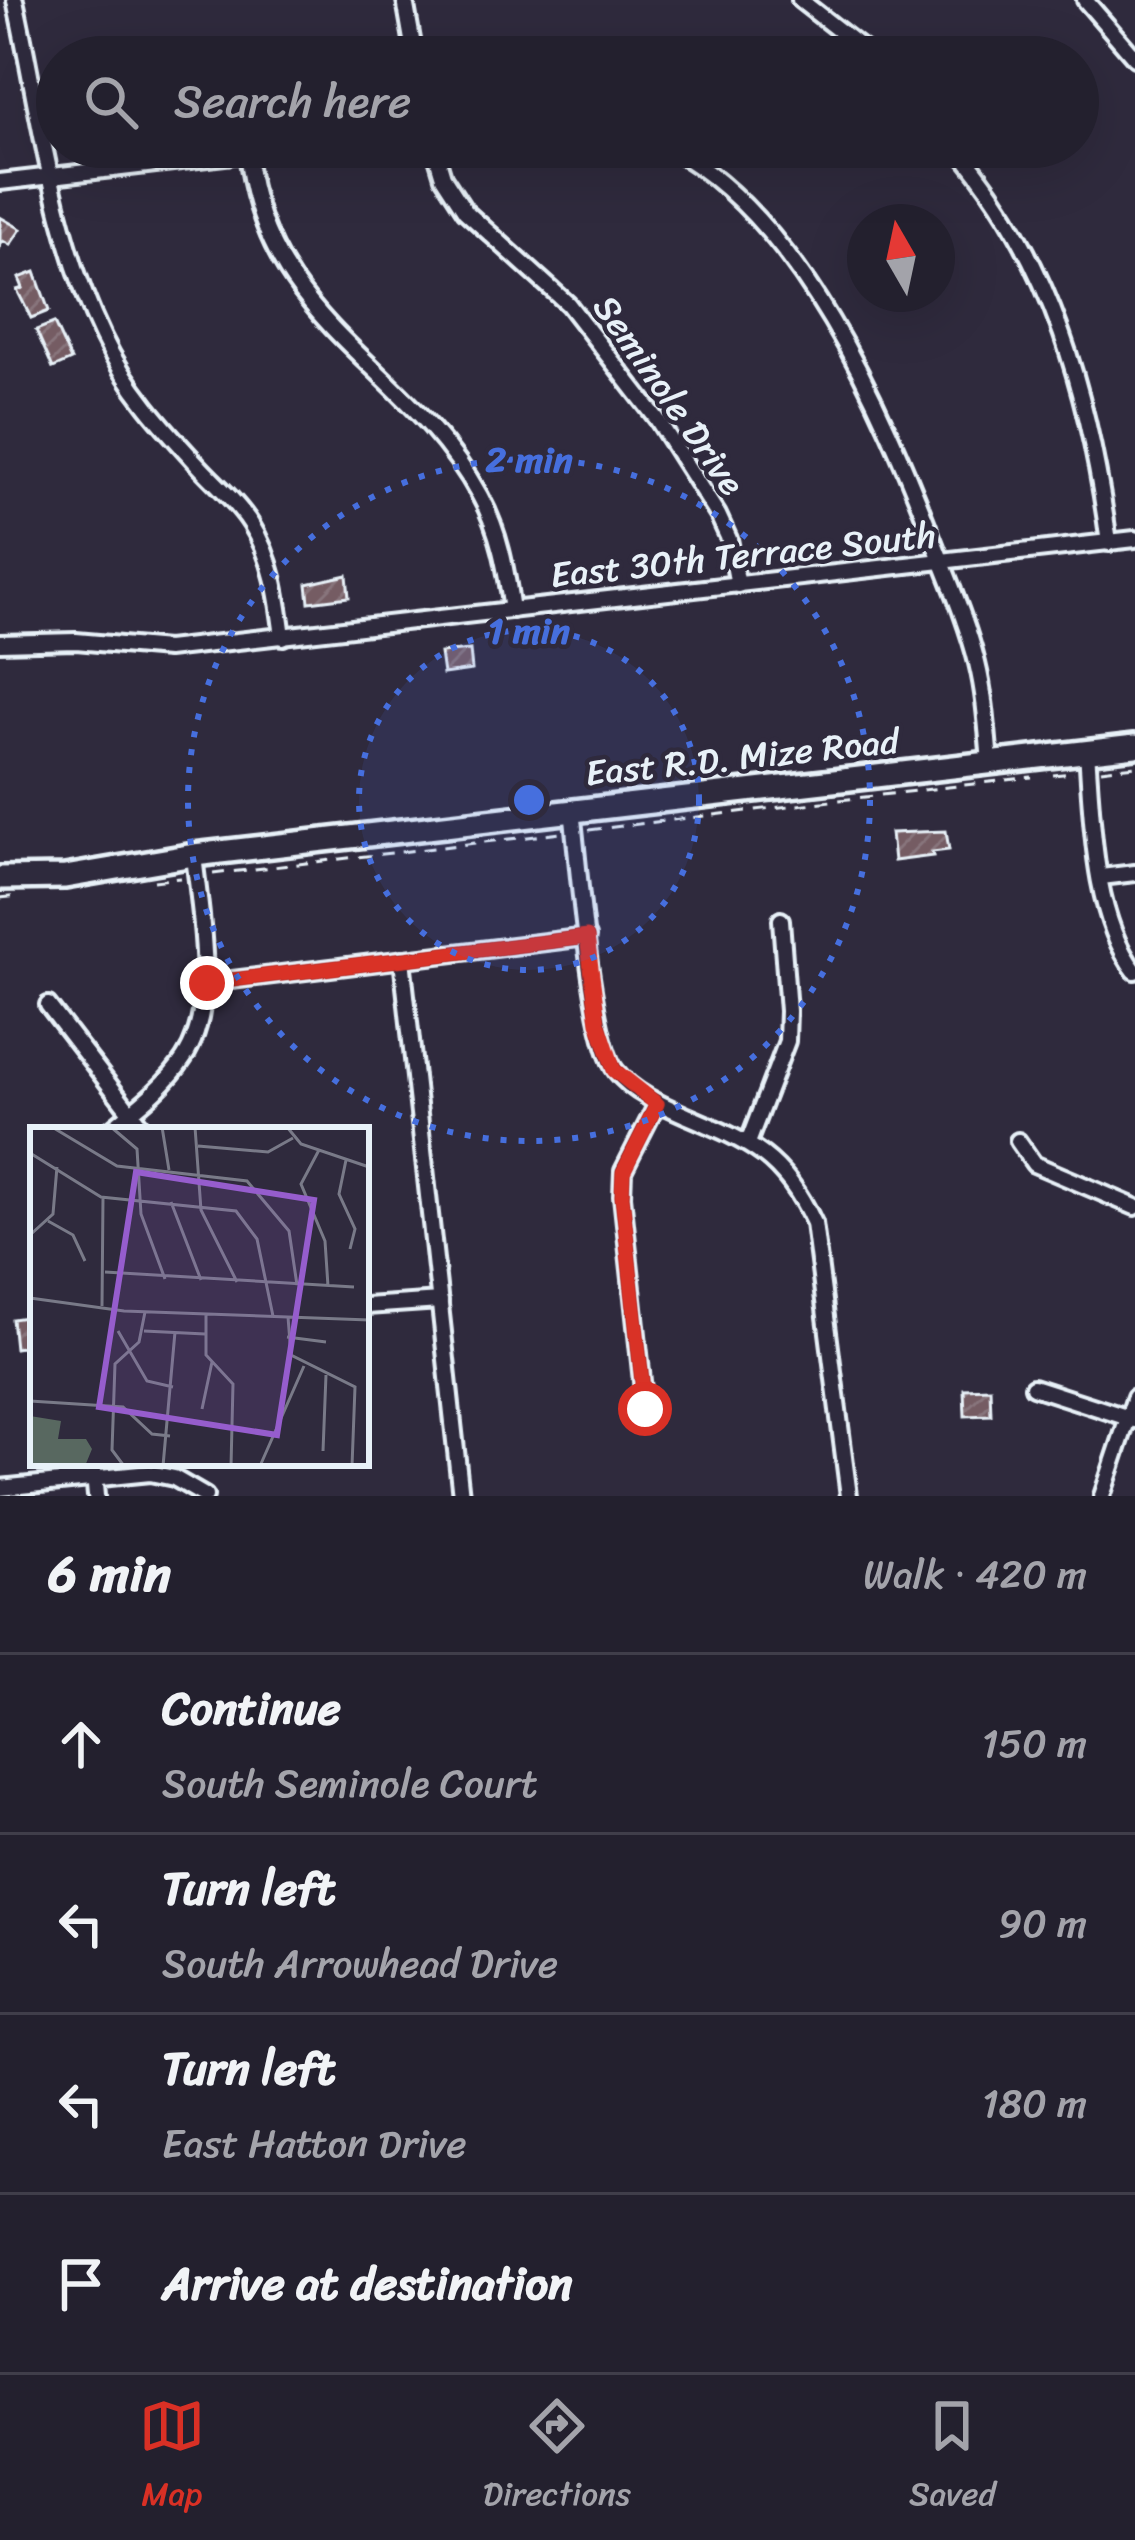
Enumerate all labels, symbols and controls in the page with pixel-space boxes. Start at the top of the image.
search box [36,36,1099,168]
text: Search here [174,62,411,142]
icon: search [78,69,144,135]
north arrow [847,204,955,312]
street label: Seminole Drive [576,281,762,509]
text: 2 min [485,428,573,492]
street label: East 30th Terrace South [547,503,939,607]
text: 1 min [488,599,570,663]
street label: East R.D. Mize Road [582,709,904,805]
centre of rings [508,779,550,821]
route end [180,956,234,1010]
inset map [30,1127,369,1466]
route start [618,1382,672,1436]
text: 6 min [48,1529,171,1619]
text: Walk · 420 m [863,1540,1087,1609]
text: Continue [162,1669,341,1749]
text: 150 m [982,1709,1087,1778]
icon: ahead [48,1711,114,1777]
text: South Seminole Court [162,1749,538,1818]
text: Turn left [162,1849,335,1929]
text: 90 m [998,1889,1087,1958]
icon: left [48,1891,114,1957]
text: South Arrowhead Drive [162,1929,558,1998]
text: Turn left [162,2029,335,2109]
text: 180 m [982,2069,1087,2138]
icon: left [48,2071,114,2137]
text: East Hatton Drive [162,2109,467,2178]
text: Arrive at destination [162,2244,572,2324]
icon: arrive [48,2251,114,2317]
tab: Map [139,2393,205,2523]
tab: Directions [483,2393,631,2523]
tab: Saved [909,2393,996,2523]

